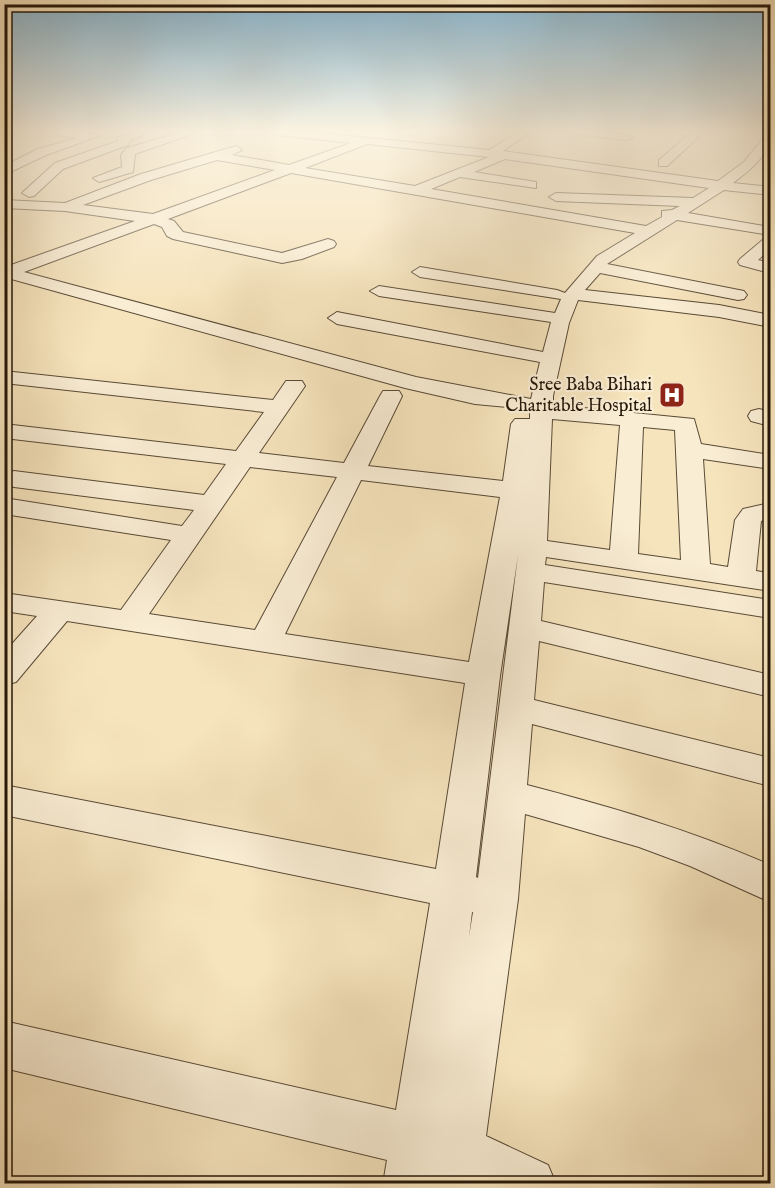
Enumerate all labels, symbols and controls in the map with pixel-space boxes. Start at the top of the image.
place label: Sree Baba Bihari Charitable Hospital [505,374,652,418]
hospital icon: Sree Baba Bihari Charitable Hospital [657,380,687,410]

